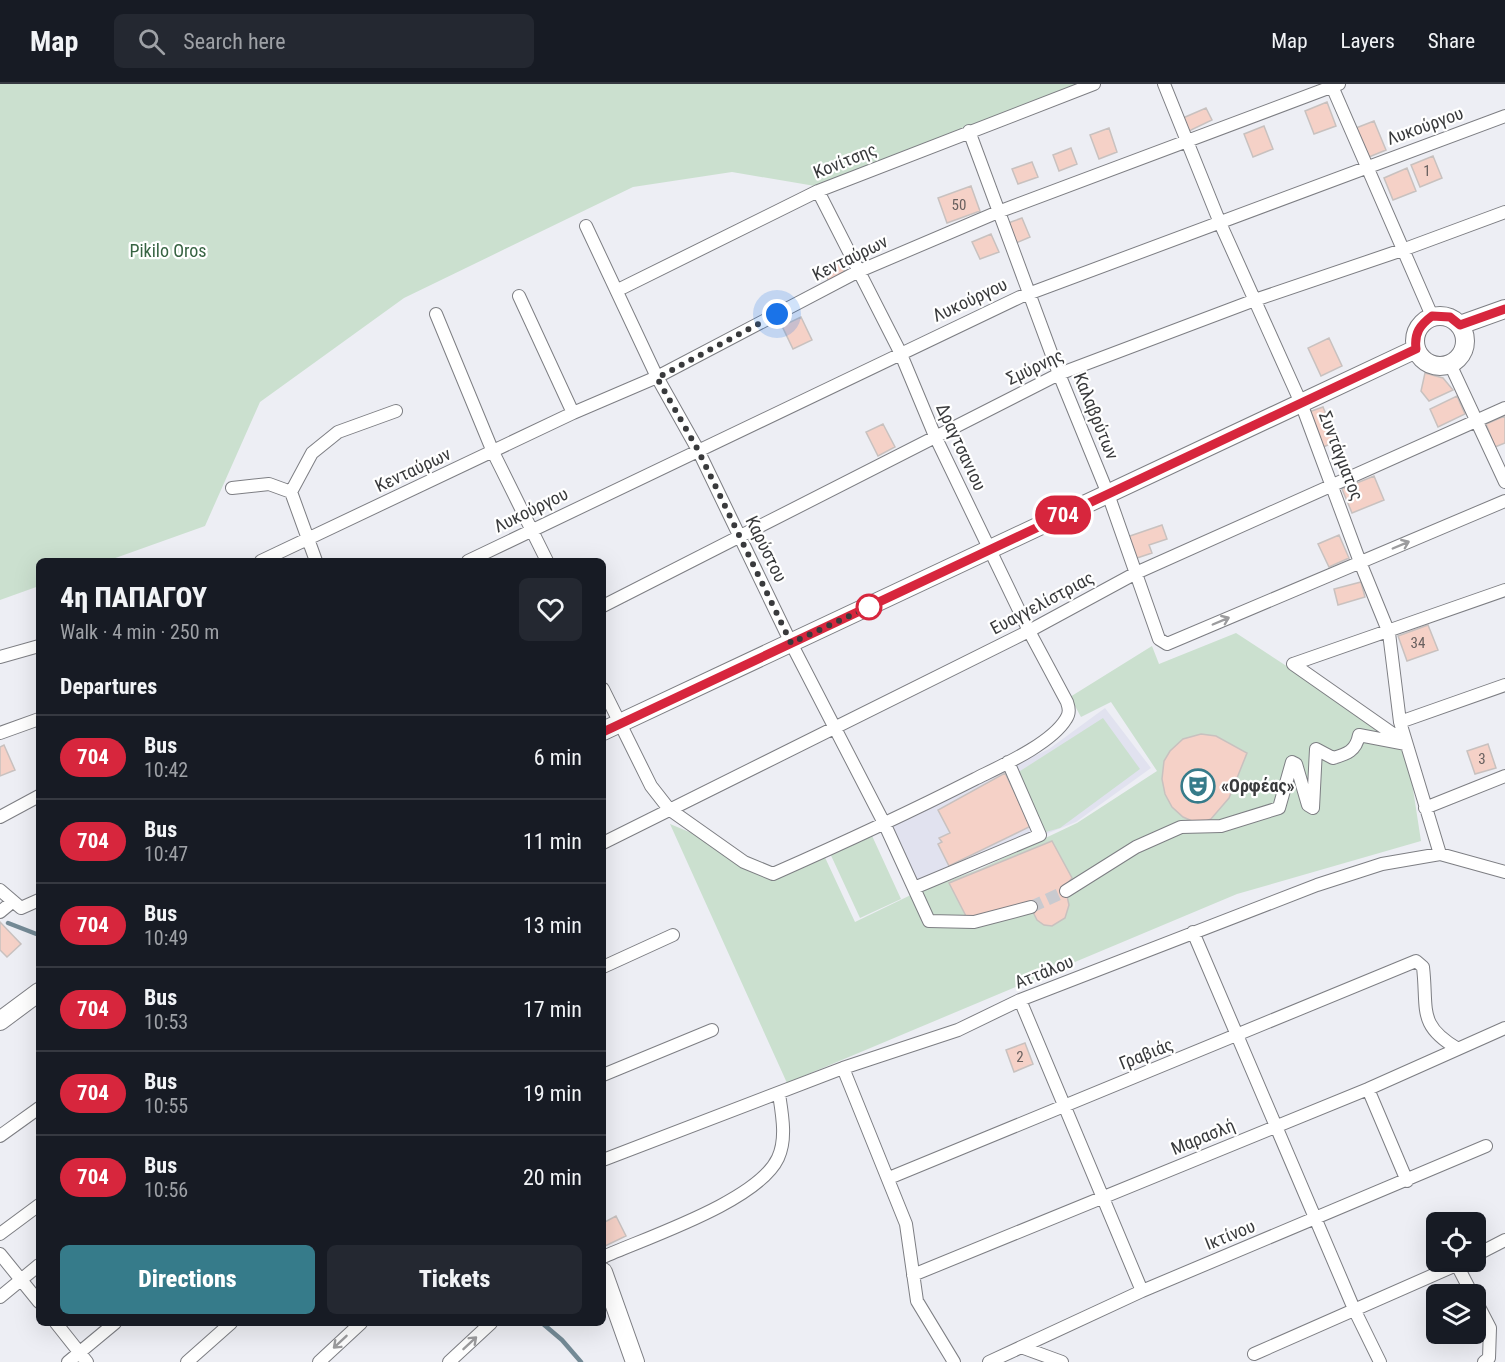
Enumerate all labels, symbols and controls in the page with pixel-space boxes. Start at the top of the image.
search box [114,14,534,68]
text: Map [30,25,78,58]
icon: search [135,25,168,58]
text: Search here [183,29,286,54]
text: Map [1271,29,1308,53]
text: Layers [1341,29,1395,53]
text: Share [1428,29,1475,53]
street label: Λυκούργου [1384,102,1466,149]
street label: Κονίτσης [810,138,879,183]
house number: 1 [1423,162,1431,180]
house number: 50 [952,196,966,214]
street label: Κενταύρων [809,230,891,285]
park label: Pikilo Oros [129,240,207,261]
street label: Λυκούργου [929,273,1010,326]
your location [762,299,792,329]
street label: Σμύρνης [1003,344,1067,389]
street label: Καλαβρύτων [1070,369,1124,463]
street label: Δραγτσανιου [932,400,991,494]
street label: Συντάγματος [1315,408,1368,503]
street label: Κενταύρων [372,443,454,496]
street label: Λυκούργου [490,483,571,536]
line badge: 704 [1028,496,1098,534]
text: 704 [1047,503,1079,527]
street label: Καρύστου [741,512,791,585]
one-way arrow [1391,539,1409,550]
street label: Ευαγγελίστριας [987,567,1097,639]
button: heart [519,578,582,641]
text: 4η ΠΑΠΑΓΟΥ [60,581,207,614]
unlabelled marker [856,594,882,620]
one-way arrow [1212,615,1230,627]
text: Walk · 4 min · 250 m [60,620,219,644]
house number: 34 [1411,634,1425,652]
text: Departures [60,674,157,699]
text: Bus [144,733,177,758]
text: 704 [77,745,109,769]
text: 6 min [534,745,582,770]
house number: 3 [1478,750,1486,768]
text: 10:42 [144,758,188,782]
theatre icon: «Ορφέας» [1180,768,1216,804]
place label: «Ορφέας» [1221,775,1295,796]
text: Bus [144,817,177,842]
text: 704 [77,829,109,853]
text: 11 min [523,829,582,854]
text: 10:47 [144,842,188,866]
text: Bus [144,901,177,926]
text: 704 [77,913,109,937]
text: 13 min [523,913,582,938]
text: 10:49 [144,926,188,950]
street label: Αττάλου [1011,950,1076,993]
text: Bus [144,985,177,1010]
text: 704 [77,997,109,1021]
text: 17 min [523,997,582,1022]
text: 10:53 [144,1010,188,1034]
street label: Γραβιάς [1116,1033,1176,1074]
house number: 2 [1016,1048,1024,1066]
text: Bus [144,1069,177,1094]
text: 704 [77,1081,109,1105]
text: 19 min [523,1081,582,1106]
text: 10:55 [144,1094,188,1118]
street label: Μαρασλή [1168,1114,1238,1159]
text: Bus [144,1153,177,1178]
text: 704 [77,1165,109,1189]
text: 20 min [523,1165,582,1190]
text: 10:56 [144,1178,188,1202]
map controls [1426,1212,1486,1344]
button: locate [1426,1212,1486,1272]
street label: Ικτίνου [1202,1215,1258,1254]
button: Directions [60,1245,315,1314]
button: Tickets [327,1245,582,1314]
button: layers [1426,1284,1486,1344]
one-way arrow [333,1335,348,1349]
one-way arrow [462,1336,477,1350]

